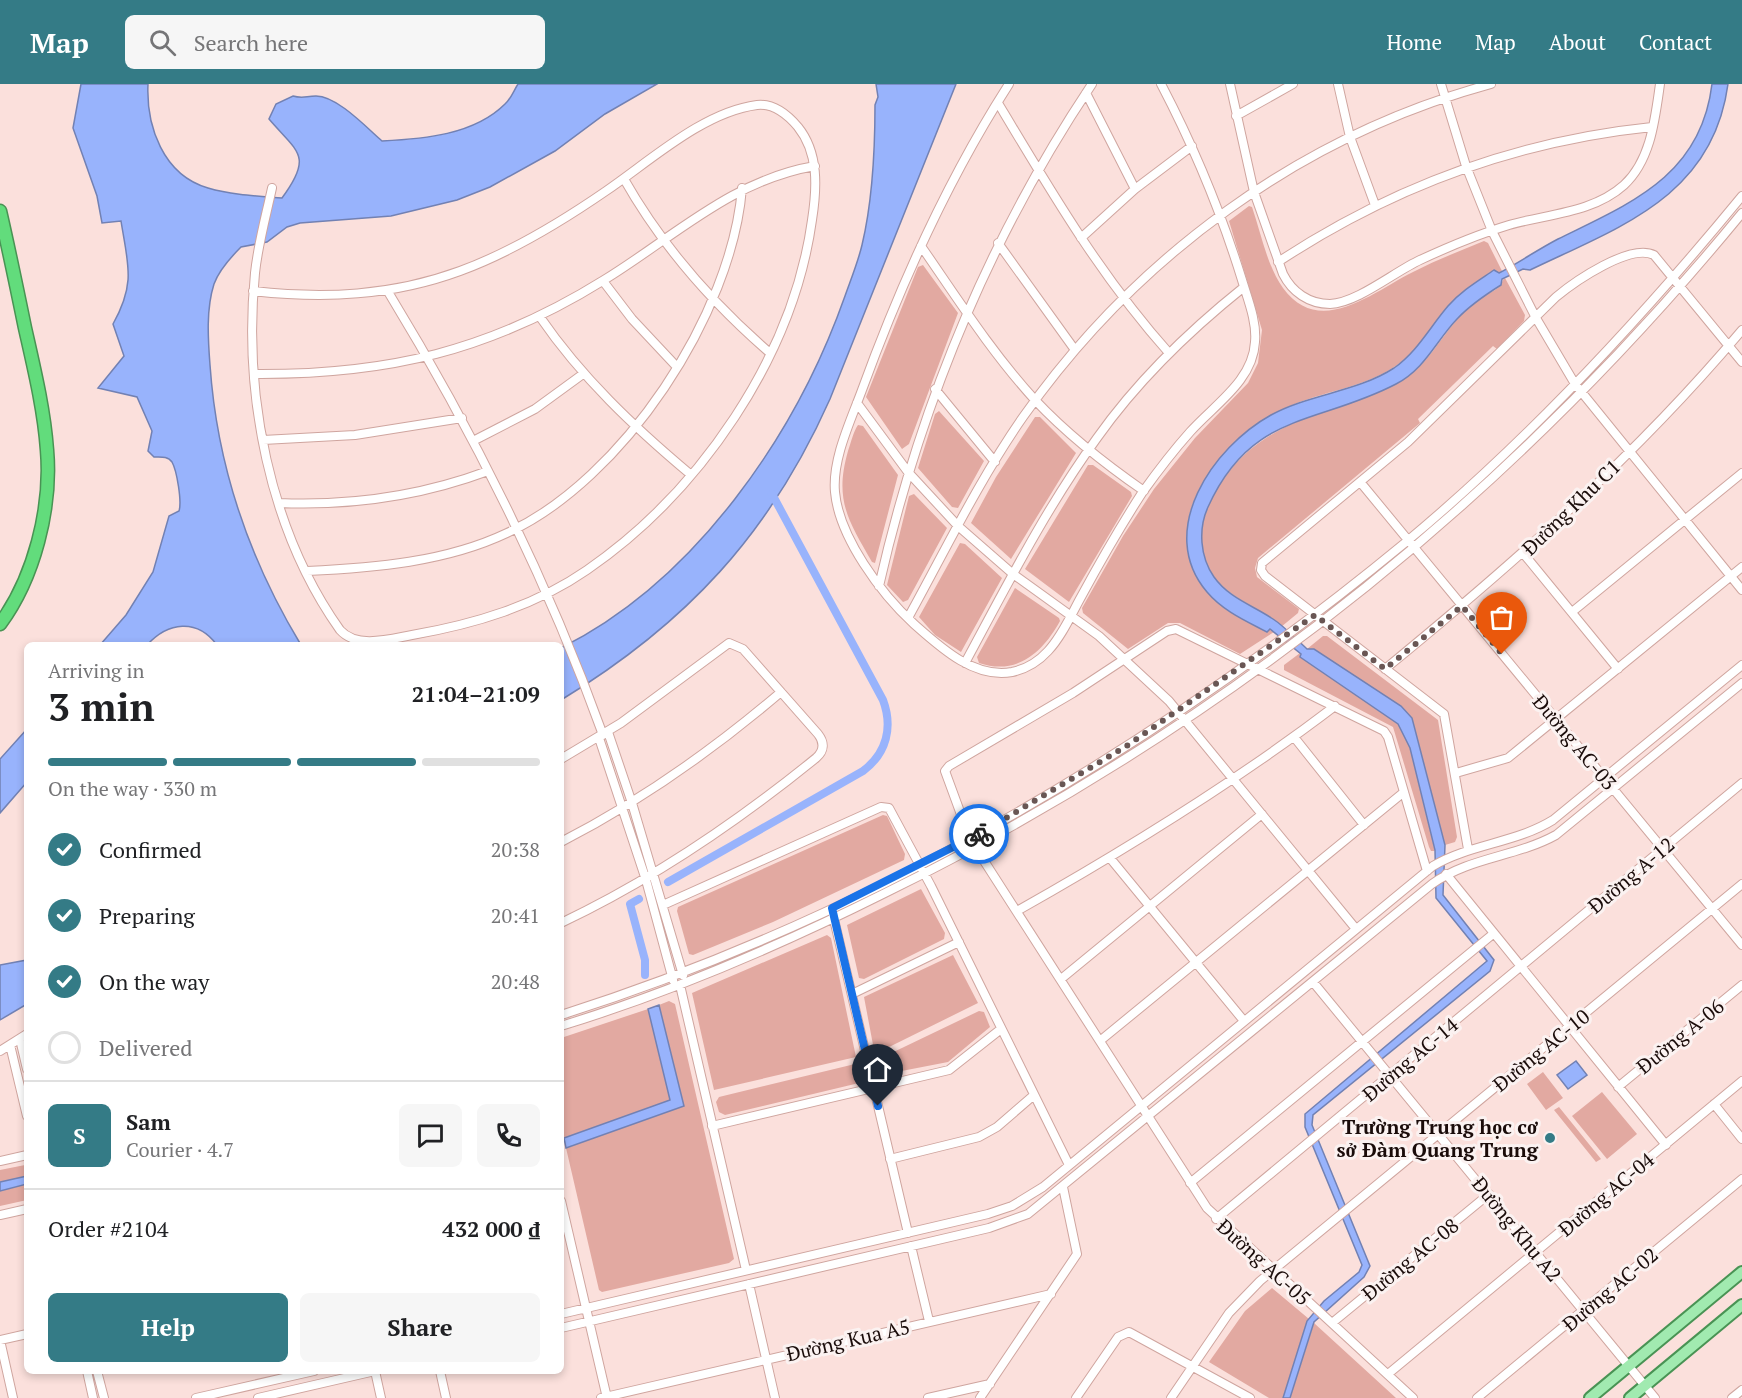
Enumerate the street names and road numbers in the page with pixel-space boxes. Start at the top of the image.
street label: Đường Khu C1 [1516,453,1626,561]
street label: Đường AC-03 [1527,688,1623,796]
street label: Đường A-12 [1582,831,1680,919]
street label: Đường A-06 [1631,992,1730,1080]
street label: Đường AC-10 [1487,1003,1595,1097]
street label: Đường AC-14 [1356,1011,1464,1107]
street label: Đường AC-04 [1552,1146,1660,1242]
street label: Đường Khu A2 [1466,1171,1568,1287]
street label: Đường AC-08 [1356,1212,1464,1306]
street label: Đường AC-05 [1211,1213,1317,1311]
street label: Đường AC-02 [1556,1241,1664,1337]
street label: Đường Kua A5 [784,1313,912,1367]

